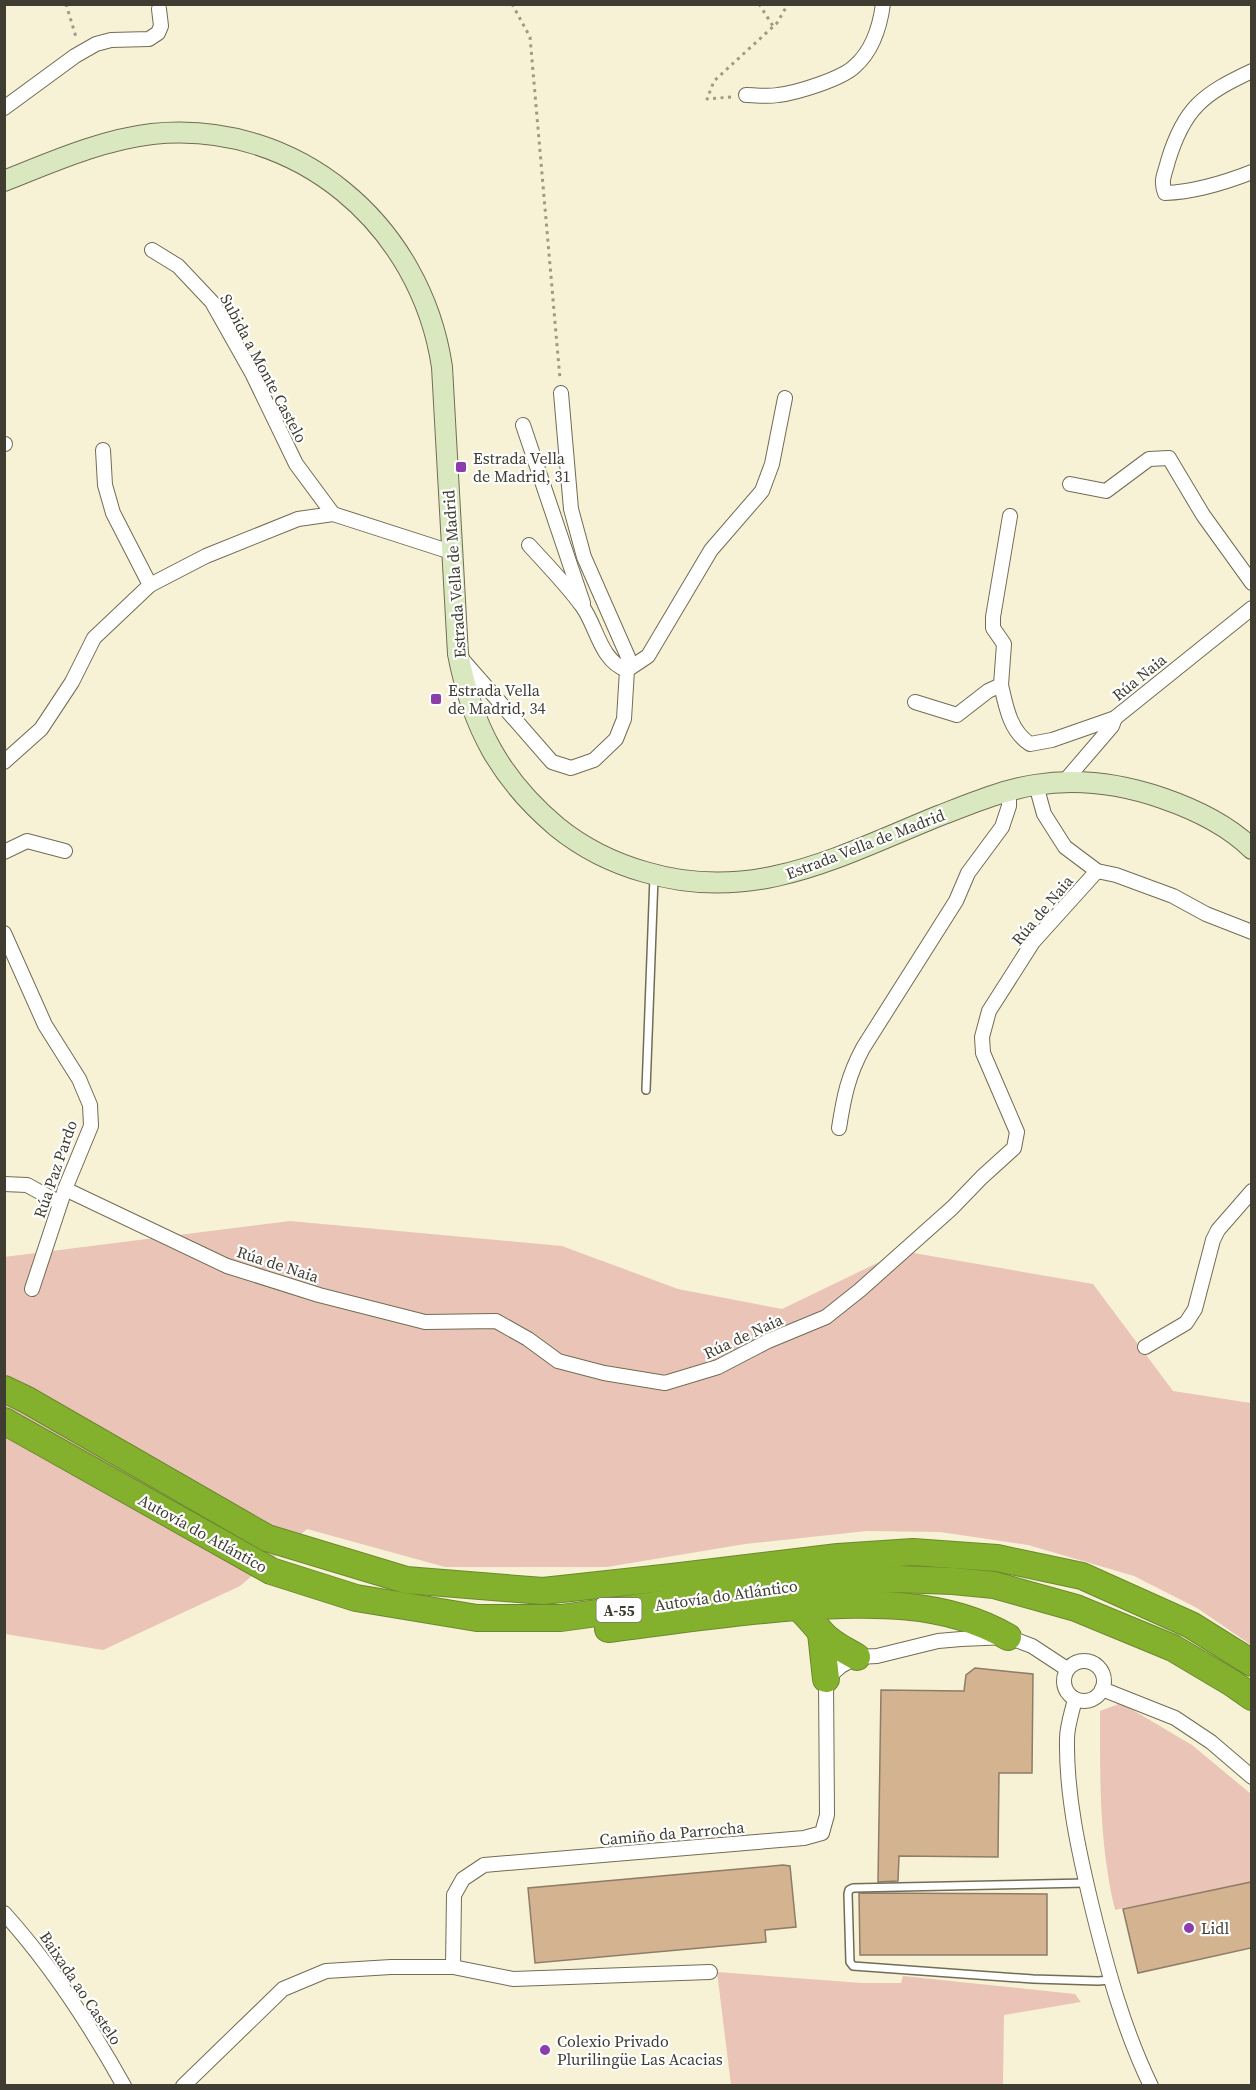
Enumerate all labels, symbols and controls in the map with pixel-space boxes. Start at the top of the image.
street label: Subida a Monte Castelo [215,290,313,446]
place label: Estrada Vella de Madrid, 31 [473,447,570,487]
marker: Estrada Vella de Madrid, 31 [454,460,468,474]
street label: Estrada Vella de Madrid [437,489,471,659]
street label: Rúa Naia [1107,648,1171,706]
place label: Estrada Vella de Madrid, 34 [448,679,545,719]
marker: Estrada Vella de Madrid, 34 [429,692,443,706]
street label: Estrada Vella de Madrid [782,804,948,884]
street label: Rúa de Naia [1006,870,1078,950]
street label: Rúa Paz Pardo [28,1117,82,1221]
street label: Rúa de Naia [234,1240,323,1288]
street label: Rúa de Naia [700,1308,787,1364]
street label: Autovía do Atlántico [135,1488,272,1578]
street label: Autovía do Atlántico [653,1574,799,1616]
road number: A-55 [596,1598,642,1622]
street label: Camiño da Parrocha [599,1816,746,1850]
place label: Lidl [1201,1917,1229,1939]
marker: Lidl [1182,1921,1196,1935]
street label: Baixada ao Castelo [35,1927,127,2049]
place label: Colexio Privado Plurilingüe Las Acacias [557,2030,723,2070]
marker: Colexio Privado Plurilingüe Las Acacias [538,2043,552,2057]

